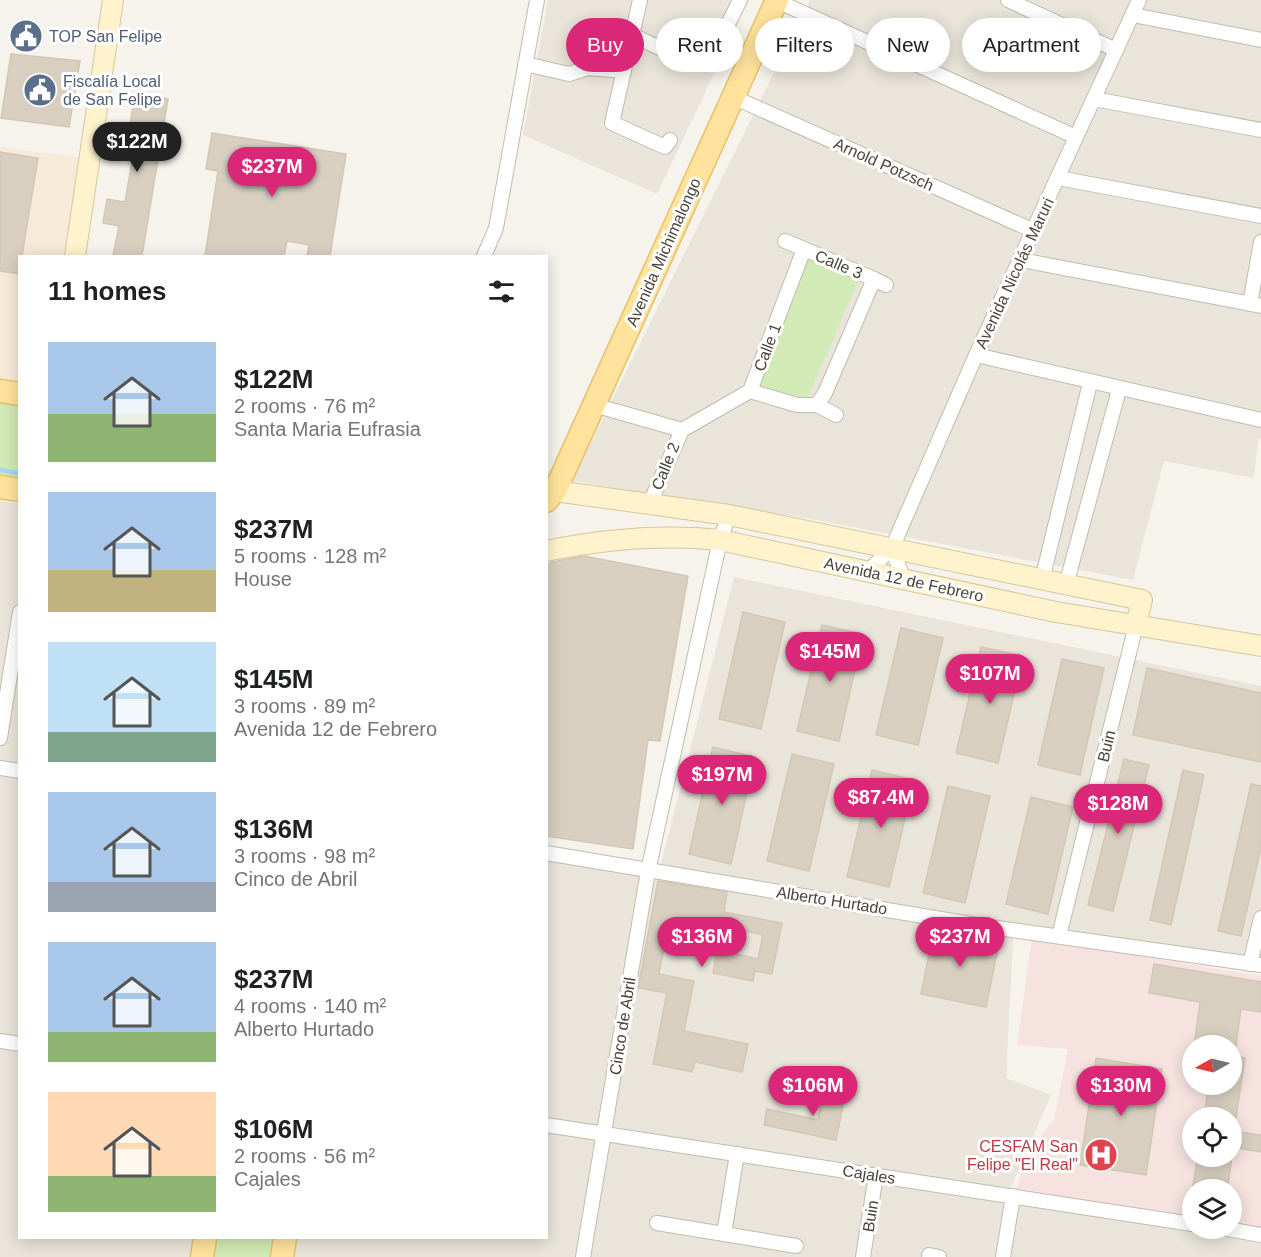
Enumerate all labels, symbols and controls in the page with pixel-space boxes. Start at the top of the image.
public building icon: TOP San Felipe [8,18,44,54]
chip: Buy [566,18,644,72]
chip: Rent [656,18,743,72]
chip: Filters [755,18,854,72]
chip: New [866,18,950,72]
chip: Apartment [962,18,1101,72]
place label: TOP San Felipe [49,28,162,45]
public building icon: Fiscalía Local de San Felipe [22,72,58,108]
place label: Fiscalía Local de San Felipe [63,73,162,108]
pin: $122M [95,122,179,173]
text: $122M [106,130,168,152]
street label: Arnold Potzsch [831,135,936,194]
pin: $237M [230,147,314,198]
text: $237M [241,155,303,177]
street label: Avenida Michimalongo [623,175,704,329]
street label: Avenida Nicolás Maruri [972,195,1057,351]
street label: Calle 3 [813,247,865,282]
icon: filters [485,275,518,308]
text: 11 homes [48,276,167,306]
street label: Calle 1 [751,321,784,373]
text: $122M [234,364,314,394]
icon: home [96,366,168,438]
text: 2 rooms · 76 m² [234,395,375,417]
text: Santa Maria Eufrasia [234,418,421,440]
street label: Calle 2 [648,440,683,492]
text: $237M [234,514,314,544]
icon: home [96,516,168,588]
text: 5 rooms · 128 m² [234,545,386,567]
street label: Avenida 12 de Febrero [823,554,985,605]
text: House [234,568,292,590]
pin: $145M [788,632,872,683]
text: $145M [799,640,861,662]
pin: $107M [948,654,1032,705]
text: $107M [959,662,1021,684]
text: $145M [234,664,314,694]
icon: home [96,666,168,738]
text: 3 rooms · 89 m² [234,695,375,717]
text: Avenida 12 de Febrero [234,718,437,740]
street label: Buin [1094,729,1119,764]
pin: $197M [680,755,764,806]
text: $197M [691,763,753,785]
pin: $87.4M [832,778,930,829]
pin: $128M [1076,784,1160,835]
text: $87.4M [848,786,914,808]
text: $128M [1087,792,1149,814]
text: $136M [234,814,314,844]
icon: home [96,816,168,888]
text: 3 rooms · 98 m² [234,845,375,867]
text: Cinco de Abril [234,868,357,890]
street label: Alberto Hurtado [775,883,889,918]
pin: $136M [660,917,744,968]
pin: $237M [918,917,1002,968]
text: $136M [671,925,733,947]
text: $237M [929,925,991,947]
text: $237M [234,964,314,994]
icon: home [96,966,168,1038]
street label: Cinco de Abril [606,976,639,1076]
text: 4 rooms · 140 m² [234,995,386,1017]
text: Alberto Hurtado [234,1018,374,1040]
north arrow [1182,1035,1242,1095]
map controls [1182,1035,1242,1239]
pin: $106M [771,1066,855,1117]
pin: $130M [1079,1066,1163,1117]
text: $106M [782,1074,844,1096]
text: $130M [1090,1074,1152,1096]
button: locate [1182,1107,1242,1167]
text: $106M [234,1114,314,1144]
icon: home [96,1116,168,1188]
hospital icon: CESFAM San Felipe "El Real" [1083,1137,1119,1173]
place label: CESFAM San Felipe "El Real" [967,1138,1078,1173]
text: 2 rooms · 56 m² [234,1145,375,1167]
street label: Cajales [841,1162,897,1187]
text: Cajales [234,1168,301,1190]
button: layers [1182,1179,1242,1239]
street label: Buin [860,1199,881,1233]

